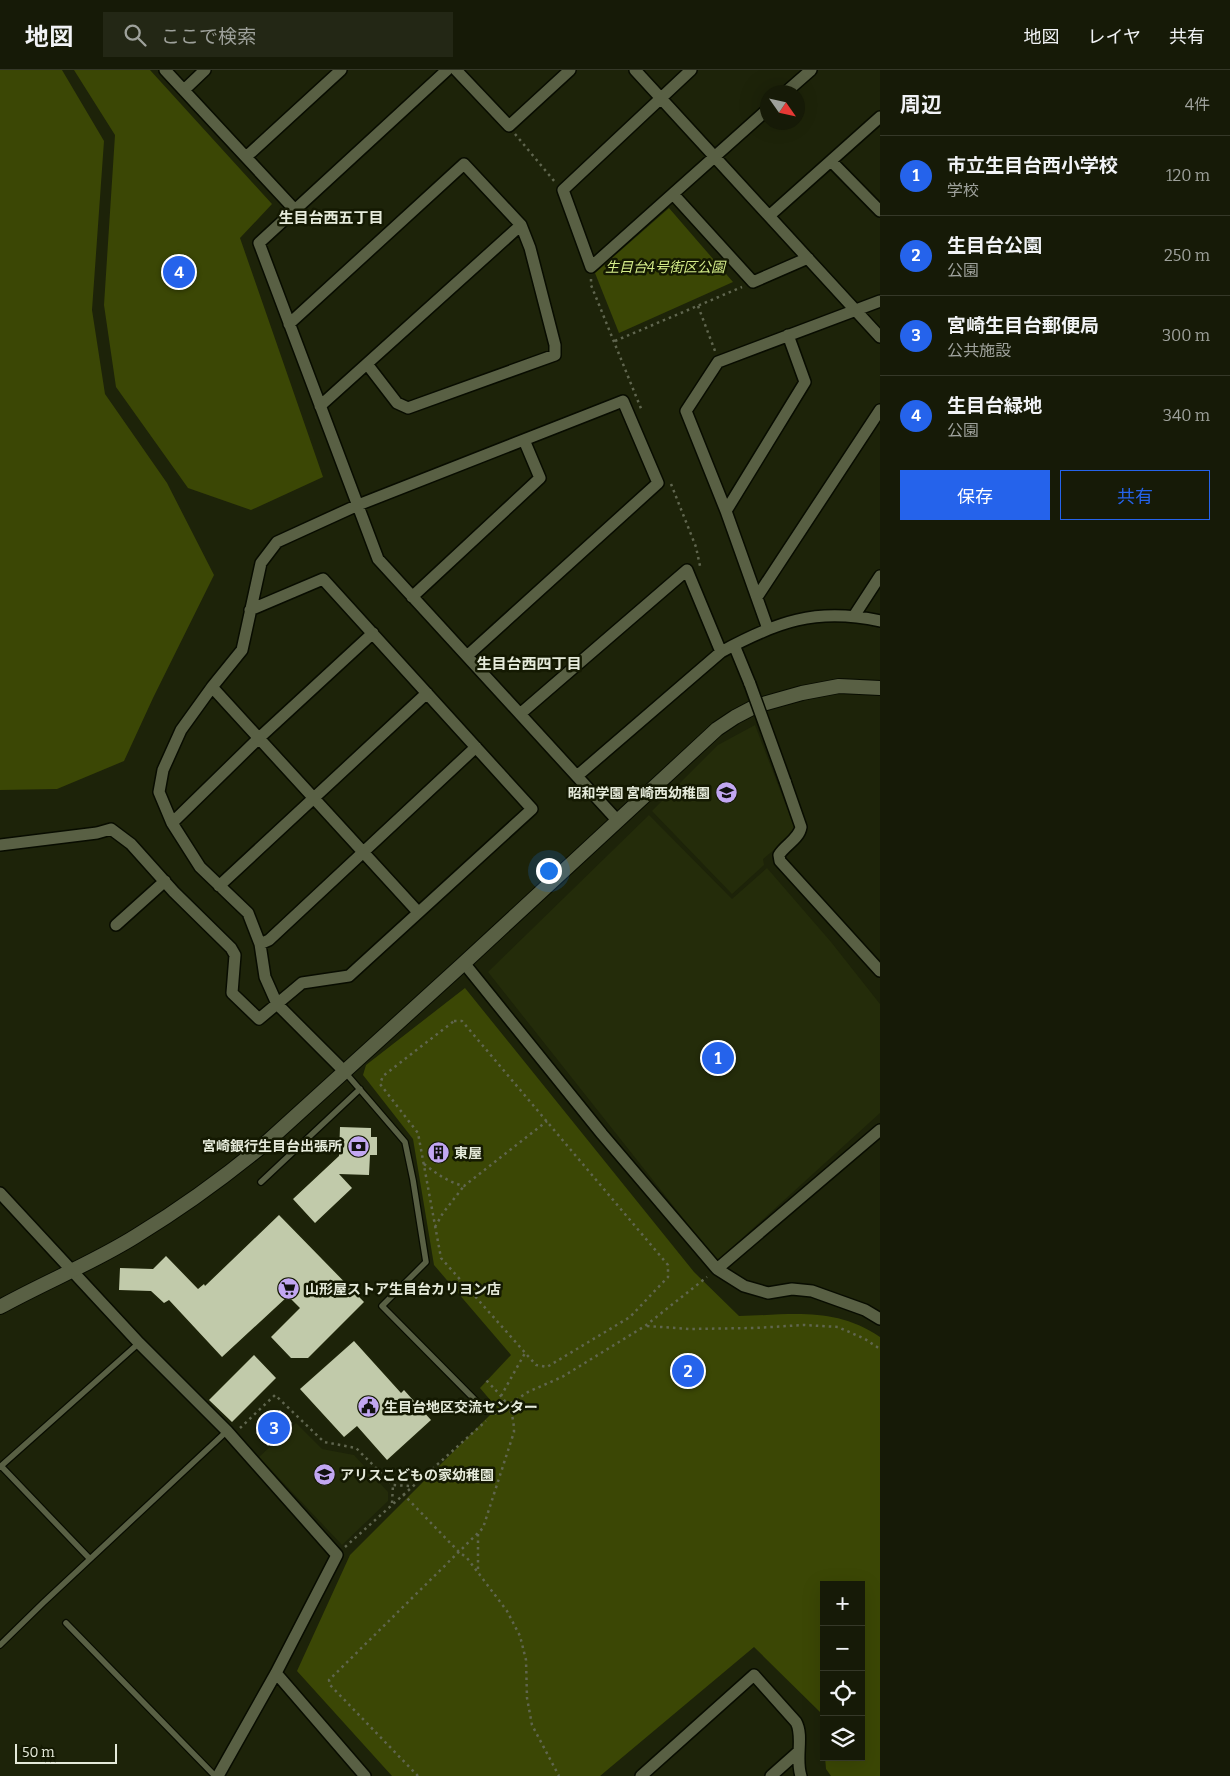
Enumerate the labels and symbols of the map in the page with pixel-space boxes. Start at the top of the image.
north arrow [760,85,805,130]
district label: 生目台西五丁目 [278,209,384,227]
pin: 4 [163,253,195,291]
park label: 生目台4号街区公園 [605,259,727,276]
district label: 生目台西四丁目 [476,655,582,673]
school or university icon: 昭和学園 宮崎西幼稚園 [714,781,738,805]
place label: 昭和学園 宮崎西幼稚園 [567,785,710,802]
your location [536,858,562,884]
pin: 1 [702,1039,734,1077]
bank icon: 宮崎銀行生目台出張所 [346,1134,370,1158]
place label: 宮崎銀行生目台出張所 [202,1138,342,1155]
building icon: 東屋 [426,1141,450,1165]
place label: 東屋 [454,1145,482,1162]
supermarket icon: 山形屋ストア生目台カリヨン店 [277,1277,301,1301]
place label: 山形屋ストア生目台カリヨン店 [305,1281,501,1298]
pin: 2 [672,1352,704,1390]
public building icon: 生目台地区交流センター [356,1395,380,1419]
place label: 生目台地区交流センター [384,1399,538,1416]
pin: 3 [258,1409,290,1447]
school or university icon: アリスこどもの家幼稚園 [312,1463,336,1487]
place label: アリスこどもの家幼稚園 [340,1467,494,1484]
scale bar [15,1741,118,1764]

